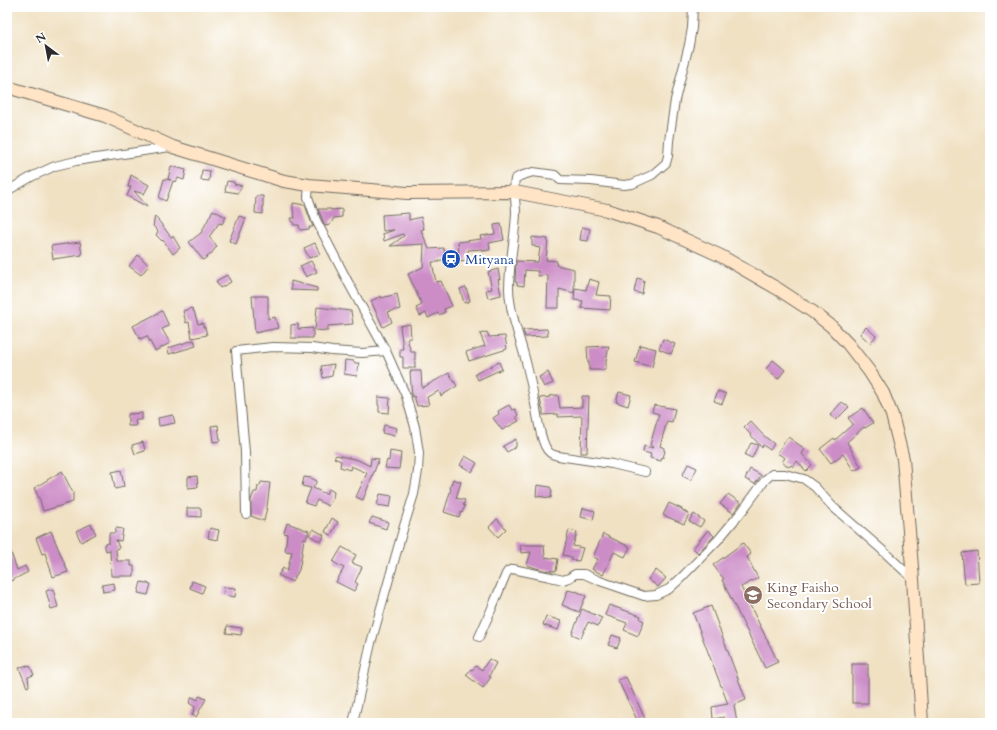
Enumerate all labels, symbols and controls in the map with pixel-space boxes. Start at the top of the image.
north arrow [26,26,66,66]
text: N [33,29,49,47]
station icon: Mityana [440,248,462,270]
place label: Mityana [465,250,514,269]
place label: King Faisho Secondary School [767,578,872,613]
school or university icon: King Faisho Secondary School [742,584,764,606]

